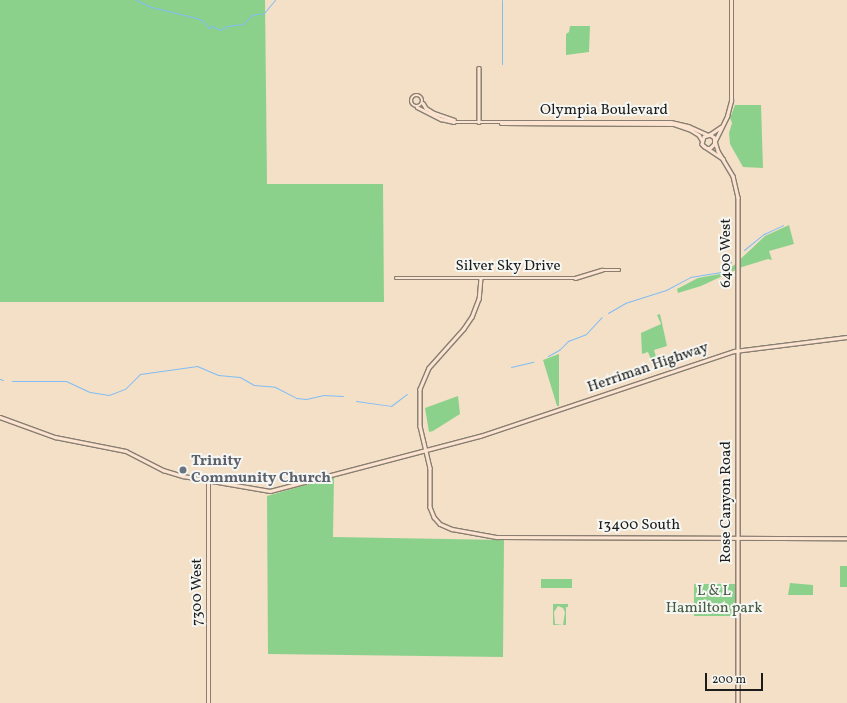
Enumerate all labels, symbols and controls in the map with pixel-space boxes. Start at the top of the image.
street label: Olympia Boulevard [540,102,668,120]
street label: 6400 West [718,218,736,288]
street label: Silver Sky Drive [455,258,561,276]
street label: Herriman Highway [585,339,711,397]
street label: Rose Canyon Road [718,441,736,563]
place label: Trinity Community Church [191,452,331,487]
marker: Trinity Community Church [178,465,188,475]
street label: 13400 South [598,517,680,535]
street label: 7300 West [189,558,207,626]
park label: L & L Hamilton park [666,582,762,617]
scale bar [707,665,765,691]
text: 200 m [712,672,746,688]

